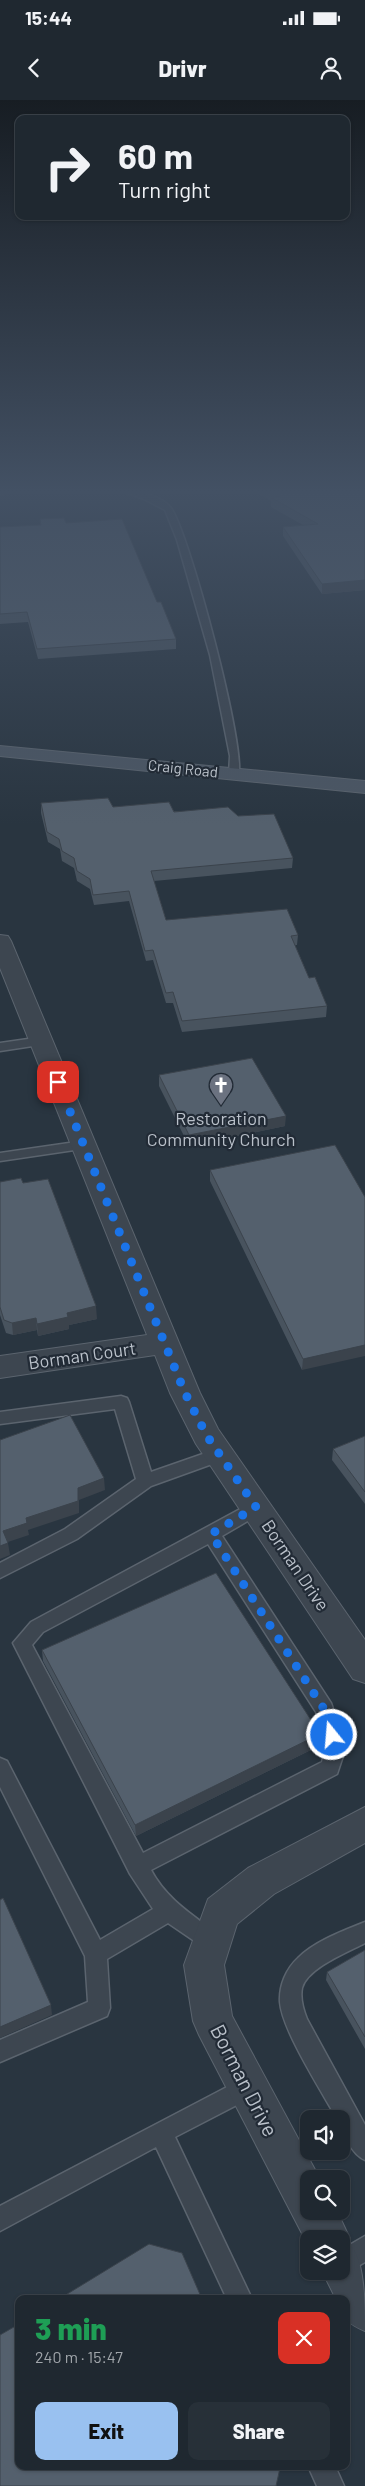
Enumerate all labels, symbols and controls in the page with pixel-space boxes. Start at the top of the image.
text: 15:44 [25,6,72,29]
icon: back [20,54,48,82]
icon: person [317,54,345,82]
text: Drivr [158,55,207,81]
text: 60 m [118,134,193,176]
icon: right [35,135,100,200]
text: Turn right [118,176,211,202]
street label: Craig Road [147,755,219,781]
pin [37,1061,79,1103]
icon: arrive [44,1068,72,1096]
church icon: Restoration Community Church [208,1072,234,1106]
place label: Restoration Community Church [147,1107,295,1150]
street label: Borman Court [27,1337,137,1373]
street label: Borman Drive [257,1515,335,1615]
position arrow [305,1708,357,1760]
street label: Borman Drive [206,2020,284,2140]
map controls [300,2110,350,2280]
button: sound [300,2110,350,2160]
button: search [300,2170,350,2220]
button: layers [300,2230,350,2280]
text: 3 min [35,2310,107,2346]
button: close [278,2312,330,2364]
text: 240 m · 15:47 [35,2347,123,2366]
button: Exit [35,2402,178,2460]
button: Share [188,2402,330,2460]

